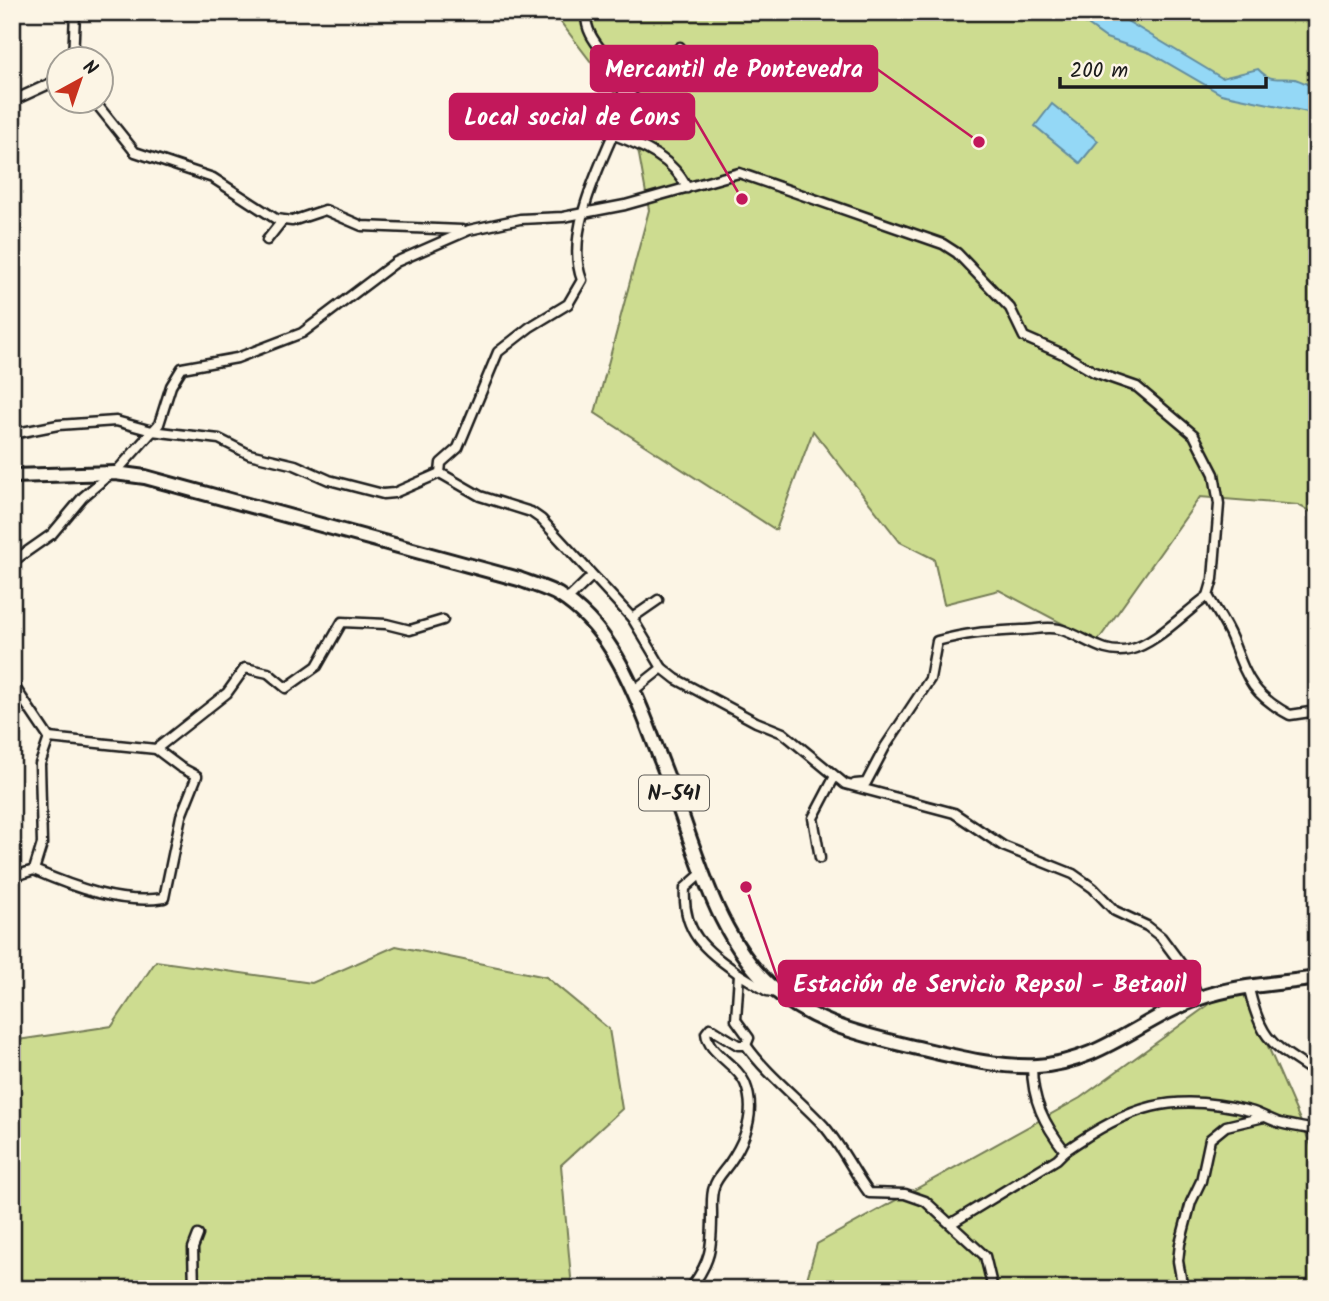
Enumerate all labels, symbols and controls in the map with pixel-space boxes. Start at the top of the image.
north arrow [46,46,116,116]
callout: Mercantil de Pontevedra [591,46,877,91]
scale bar [1060,46,1266,90]
text: Mercantil de Pontevedra [605,51,863,90]
text: N [75,53,104,84]
text: 200 m [1070,55,1128,88]
callout: Local social de Cons [450,94,694,139]
text: Local social de Cons [464,99,680,138]
road number: N-541 [639,776,709,810]
callout: Estación de Servicio Repsol - Betaoil [779,961,1200,1006]
text: Estación de Servicio Repsol - Betaoil [793,966,1187,1005]

